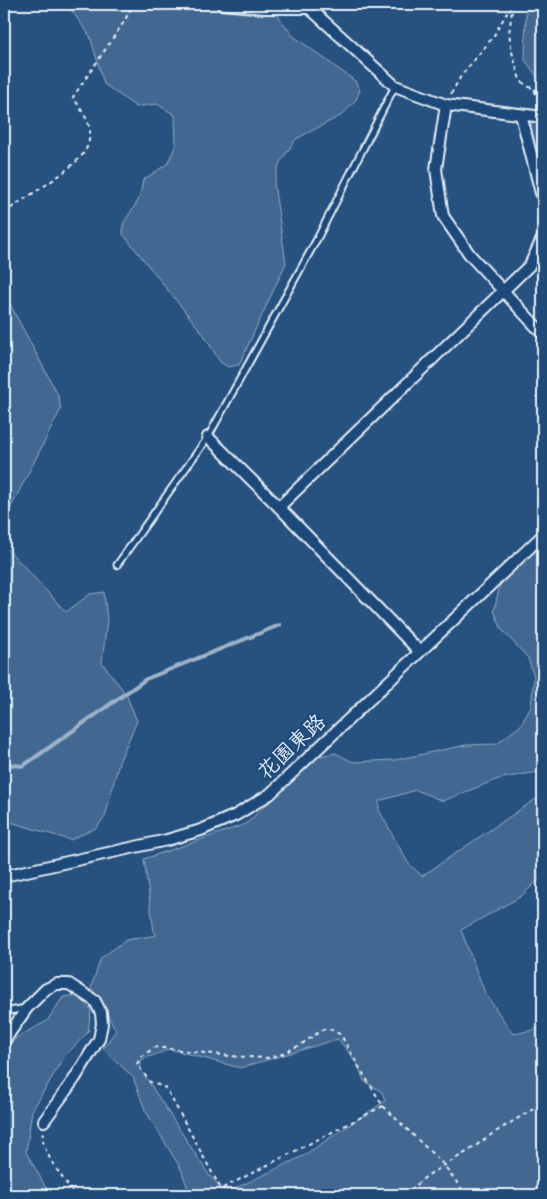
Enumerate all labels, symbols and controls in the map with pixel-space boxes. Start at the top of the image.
street label: 花園東路 [252,708,330,784]

